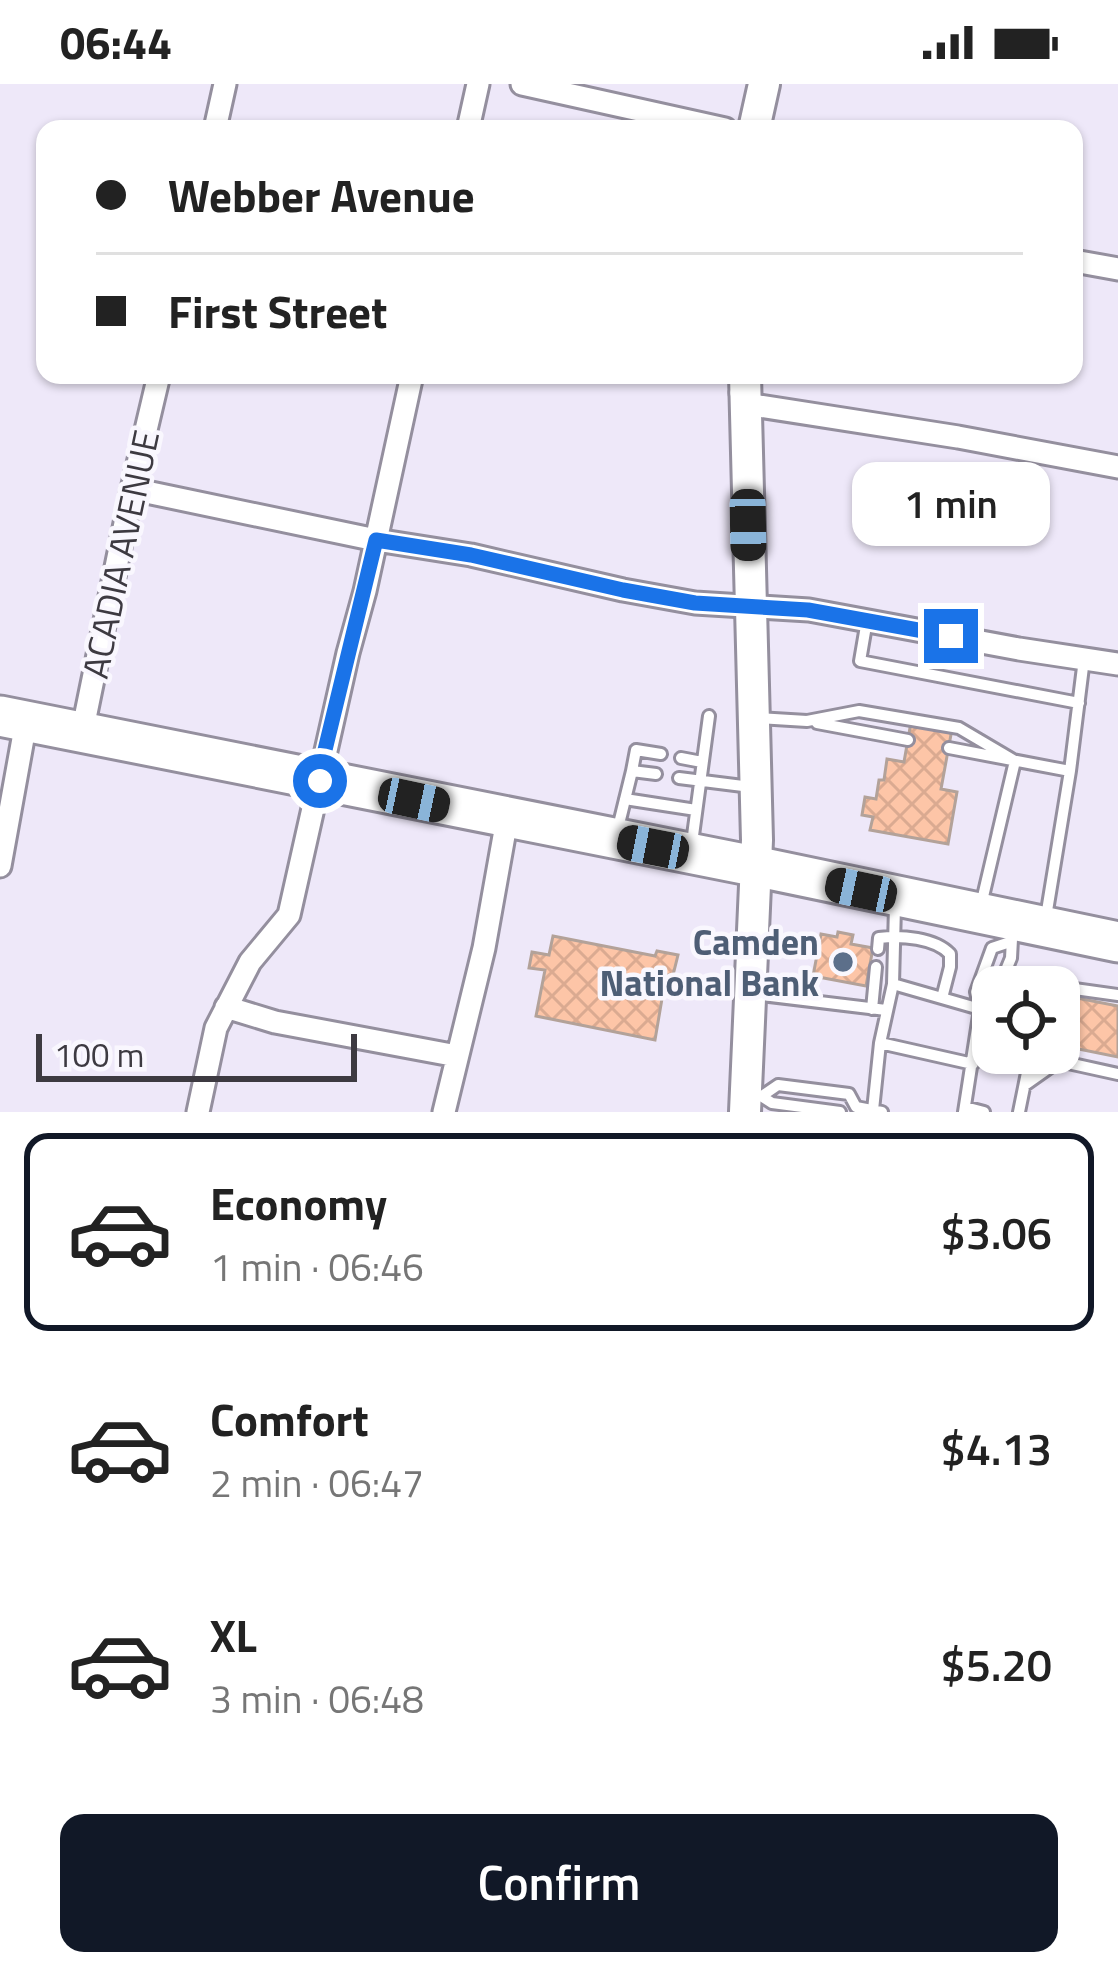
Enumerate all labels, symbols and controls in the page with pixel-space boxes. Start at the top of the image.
text: 06:44 [60,8,172,76]
text: Webber Avenue [168,161,475,229]
text: First Street [168,277,387,345]
street label: ACADIA AVENUE [67,425,173,683]
callout: 1 min [852,462,1050,546]
text: 1 min [904,474,998,533]
car [729,489,767,561]
route end [924,609,978,663]
route start [293,754,347,808]
car [375,775,453,825]
car [614,822,692,872]
car [822,865,900,915]
place label: Camden National Bank [599,914,819,1010]
marker: Camden National Bank [830,949,856,975]
map controls [972,966,1080,1074]
button: locate [972,966,1080,1074]
scale bar [36,1028,357,1081]
text: 100 m [54,1030,144,1080]
text: Economy [210,1169,387,1237]
icon: car [66,1178,174,1286]
text: $3.06 [940,1198,1052,1266]
text: 1 min · 06:46 [210,1237,424,1296]
text: Comfort [210,1385,369,1453]
icon: car [66,1394,174,1502]
text: $4.13 [940,1414,1052,1482]
text: 2 min · 06:47 [210,1453,424,1512]
text: XL [210,1601,257,1669]
icon: car [66,1610,174,1718]
text: $5.20 [940,1630,1052,1698]
text: 3 min · 06:48 [210,1669,424,1728]
button: Confirm [60,1814,1058,1952]

